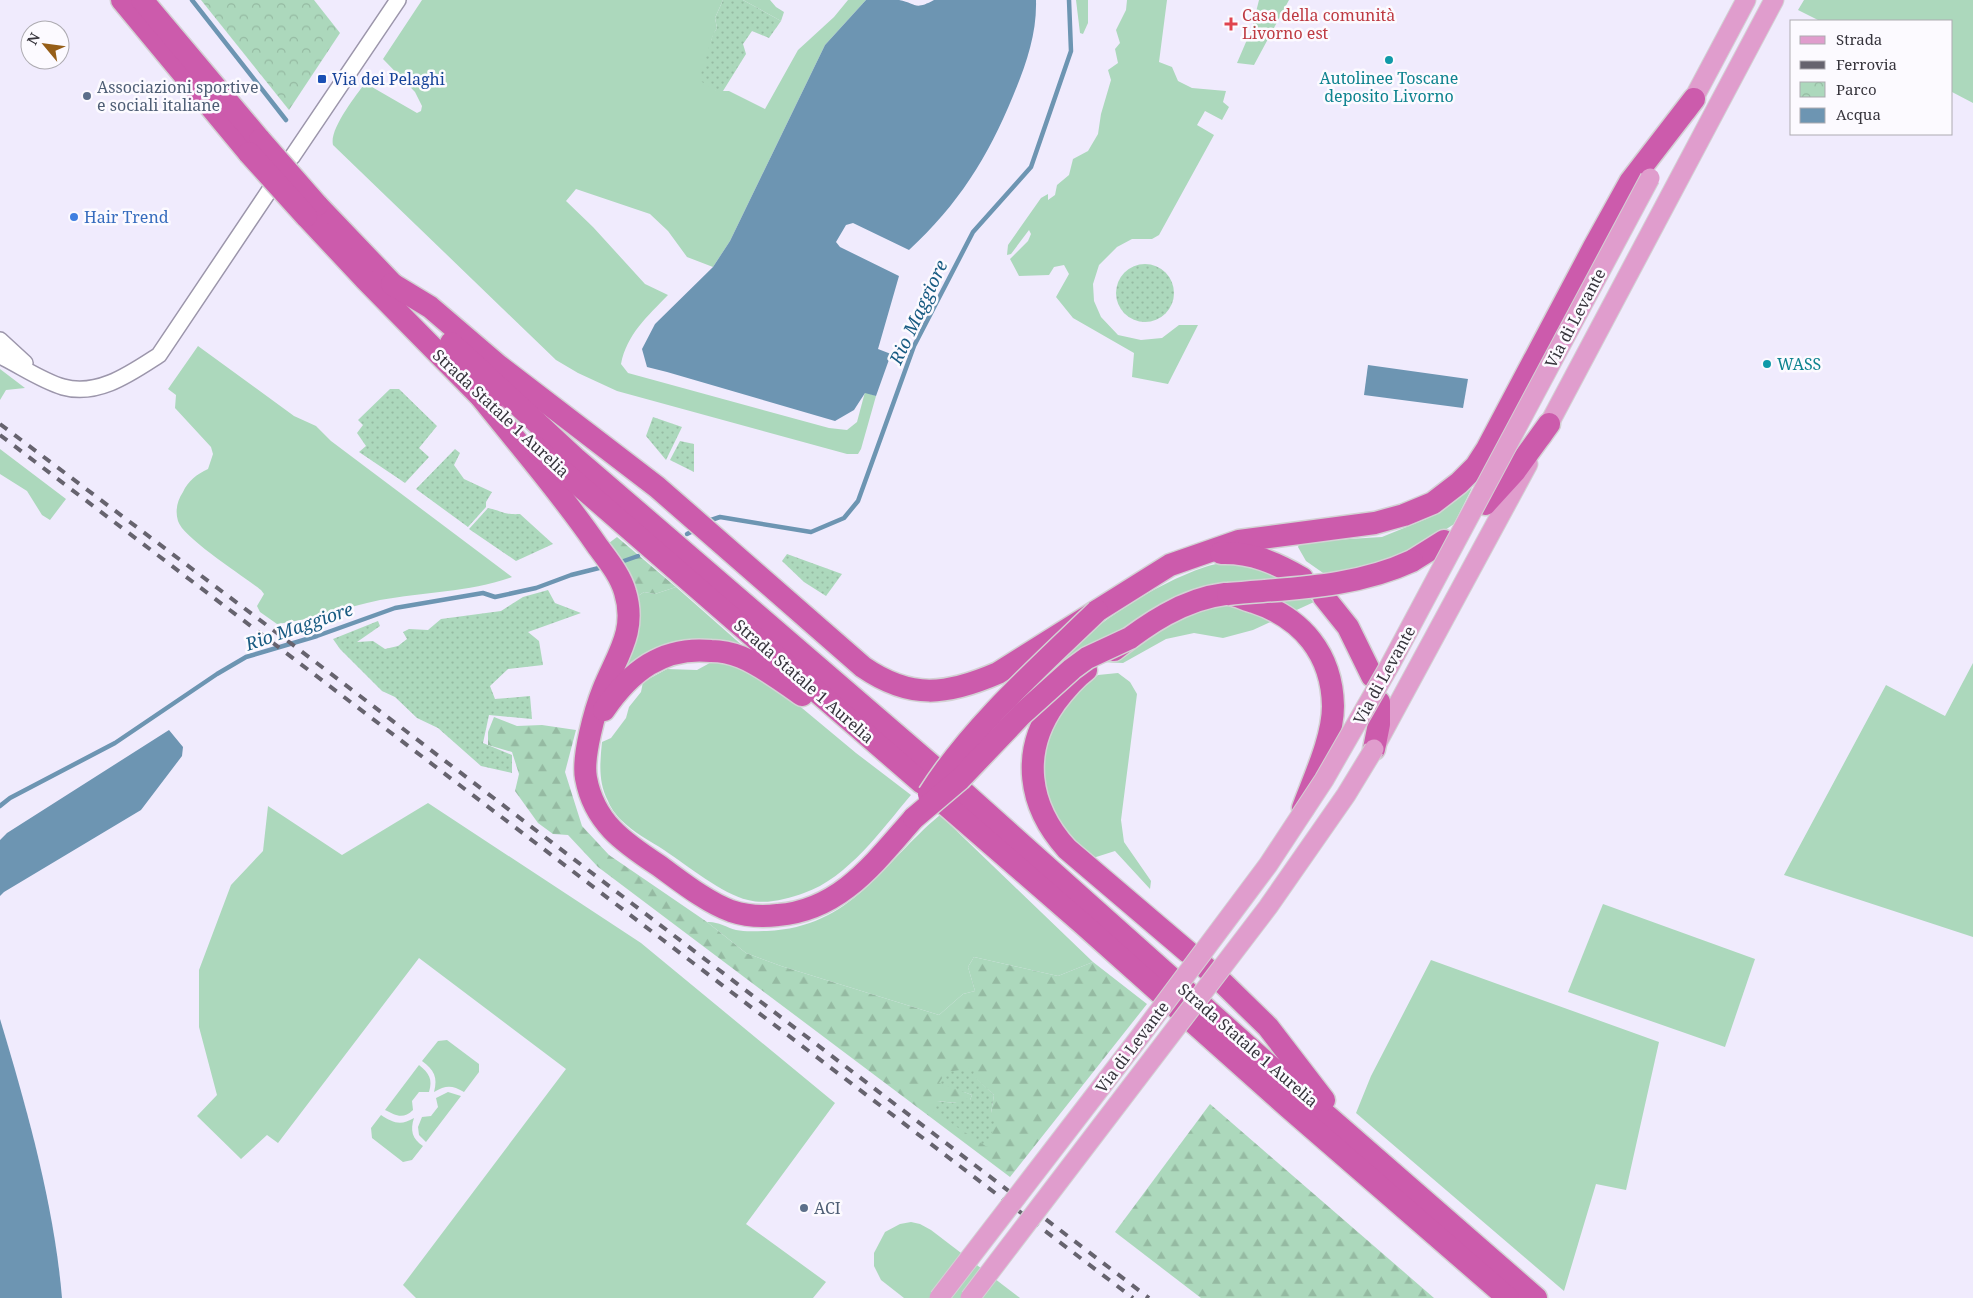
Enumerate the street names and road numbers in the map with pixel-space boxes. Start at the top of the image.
street label: Via di Levante [1540,264,1610,372]
street label: Strada Statale 1 Aurelia [428,344,574,482]
street label: Strada Statale 1 Aurelia [729,614,879,748]
street label: Via di Levante [1348,622,1420,728]
street label: Strada Statale 1 Aurelia [1173,978,1323,1112]
street label: Via di Levante [1090,997,1174,1097]

